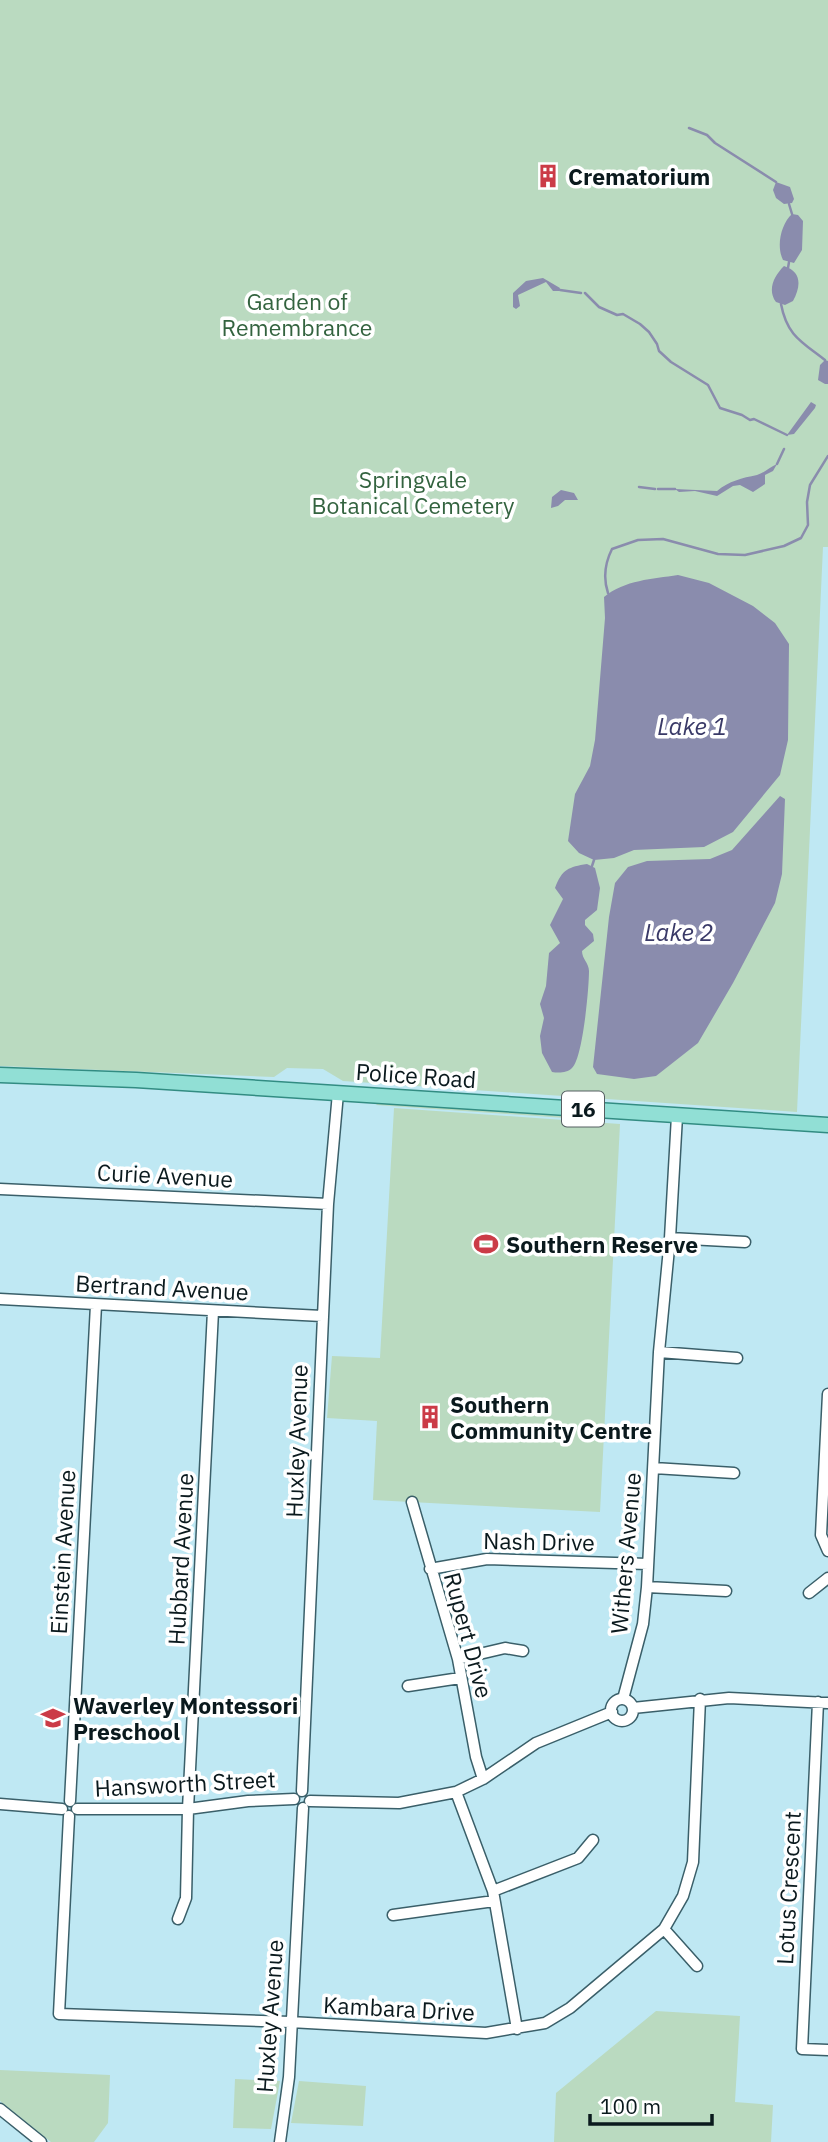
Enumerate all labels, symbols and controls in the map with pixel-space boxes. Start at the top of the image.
place label: Crematorium [568,161,710,191]
building icon: Crematorium [534,162,562,190]
park label: Garden of Remembrance [222,286,372,342]
park label: Springvale Botanical Cemetery [312,464,515,520]
water label: Lake 1 [657,710,727,742]
water label: Lake 2 [644,916,714,948]
street label: Police Road [355,1056,477,1094]
road number: 16 [562,1092,604,1126]
street label: Curie Avenue [96,1156,234,1194]
place label: Southern Reserve [506,1229,698,1259]
sports icon: Southern Reserve [472,1230,500,1258]
street label: Bertrand Avenue [75,1267,249,1307]
street label: Huxley Avenue [278,1364,314,1518]
place label: Southern Community Centre [450,1389,652,1445]
building icon: Southern Community Centre [416,1403,444,1431]
street label: Einstein Avenue [43,1469,81,1635]
street label: Withers Avenue [603,1471,647,1635]
street label: Hubbard Avenue [161,1472,199,1646]
street label: Nash Drive [483,1525,595,1557]
street label: Rupert Drive [438,1569,500,1701]
place label: Waverley Montessori Preschool [73,1690,298,1746]
school or university icon: Waverley Montessori Preschool [39,1704,67,1732]
street label: Hansworth Street [94,1763,276,1803]
street label: Lotus Crescent [769,1811,807,1965]
street label: Huxley Avenue [249,1938,289,2094]
street label: Kambara Drive [322,1989,476,2027]
scale bar [590,2082,712,2126]
text: 100 m [600,2092,661,2120]

